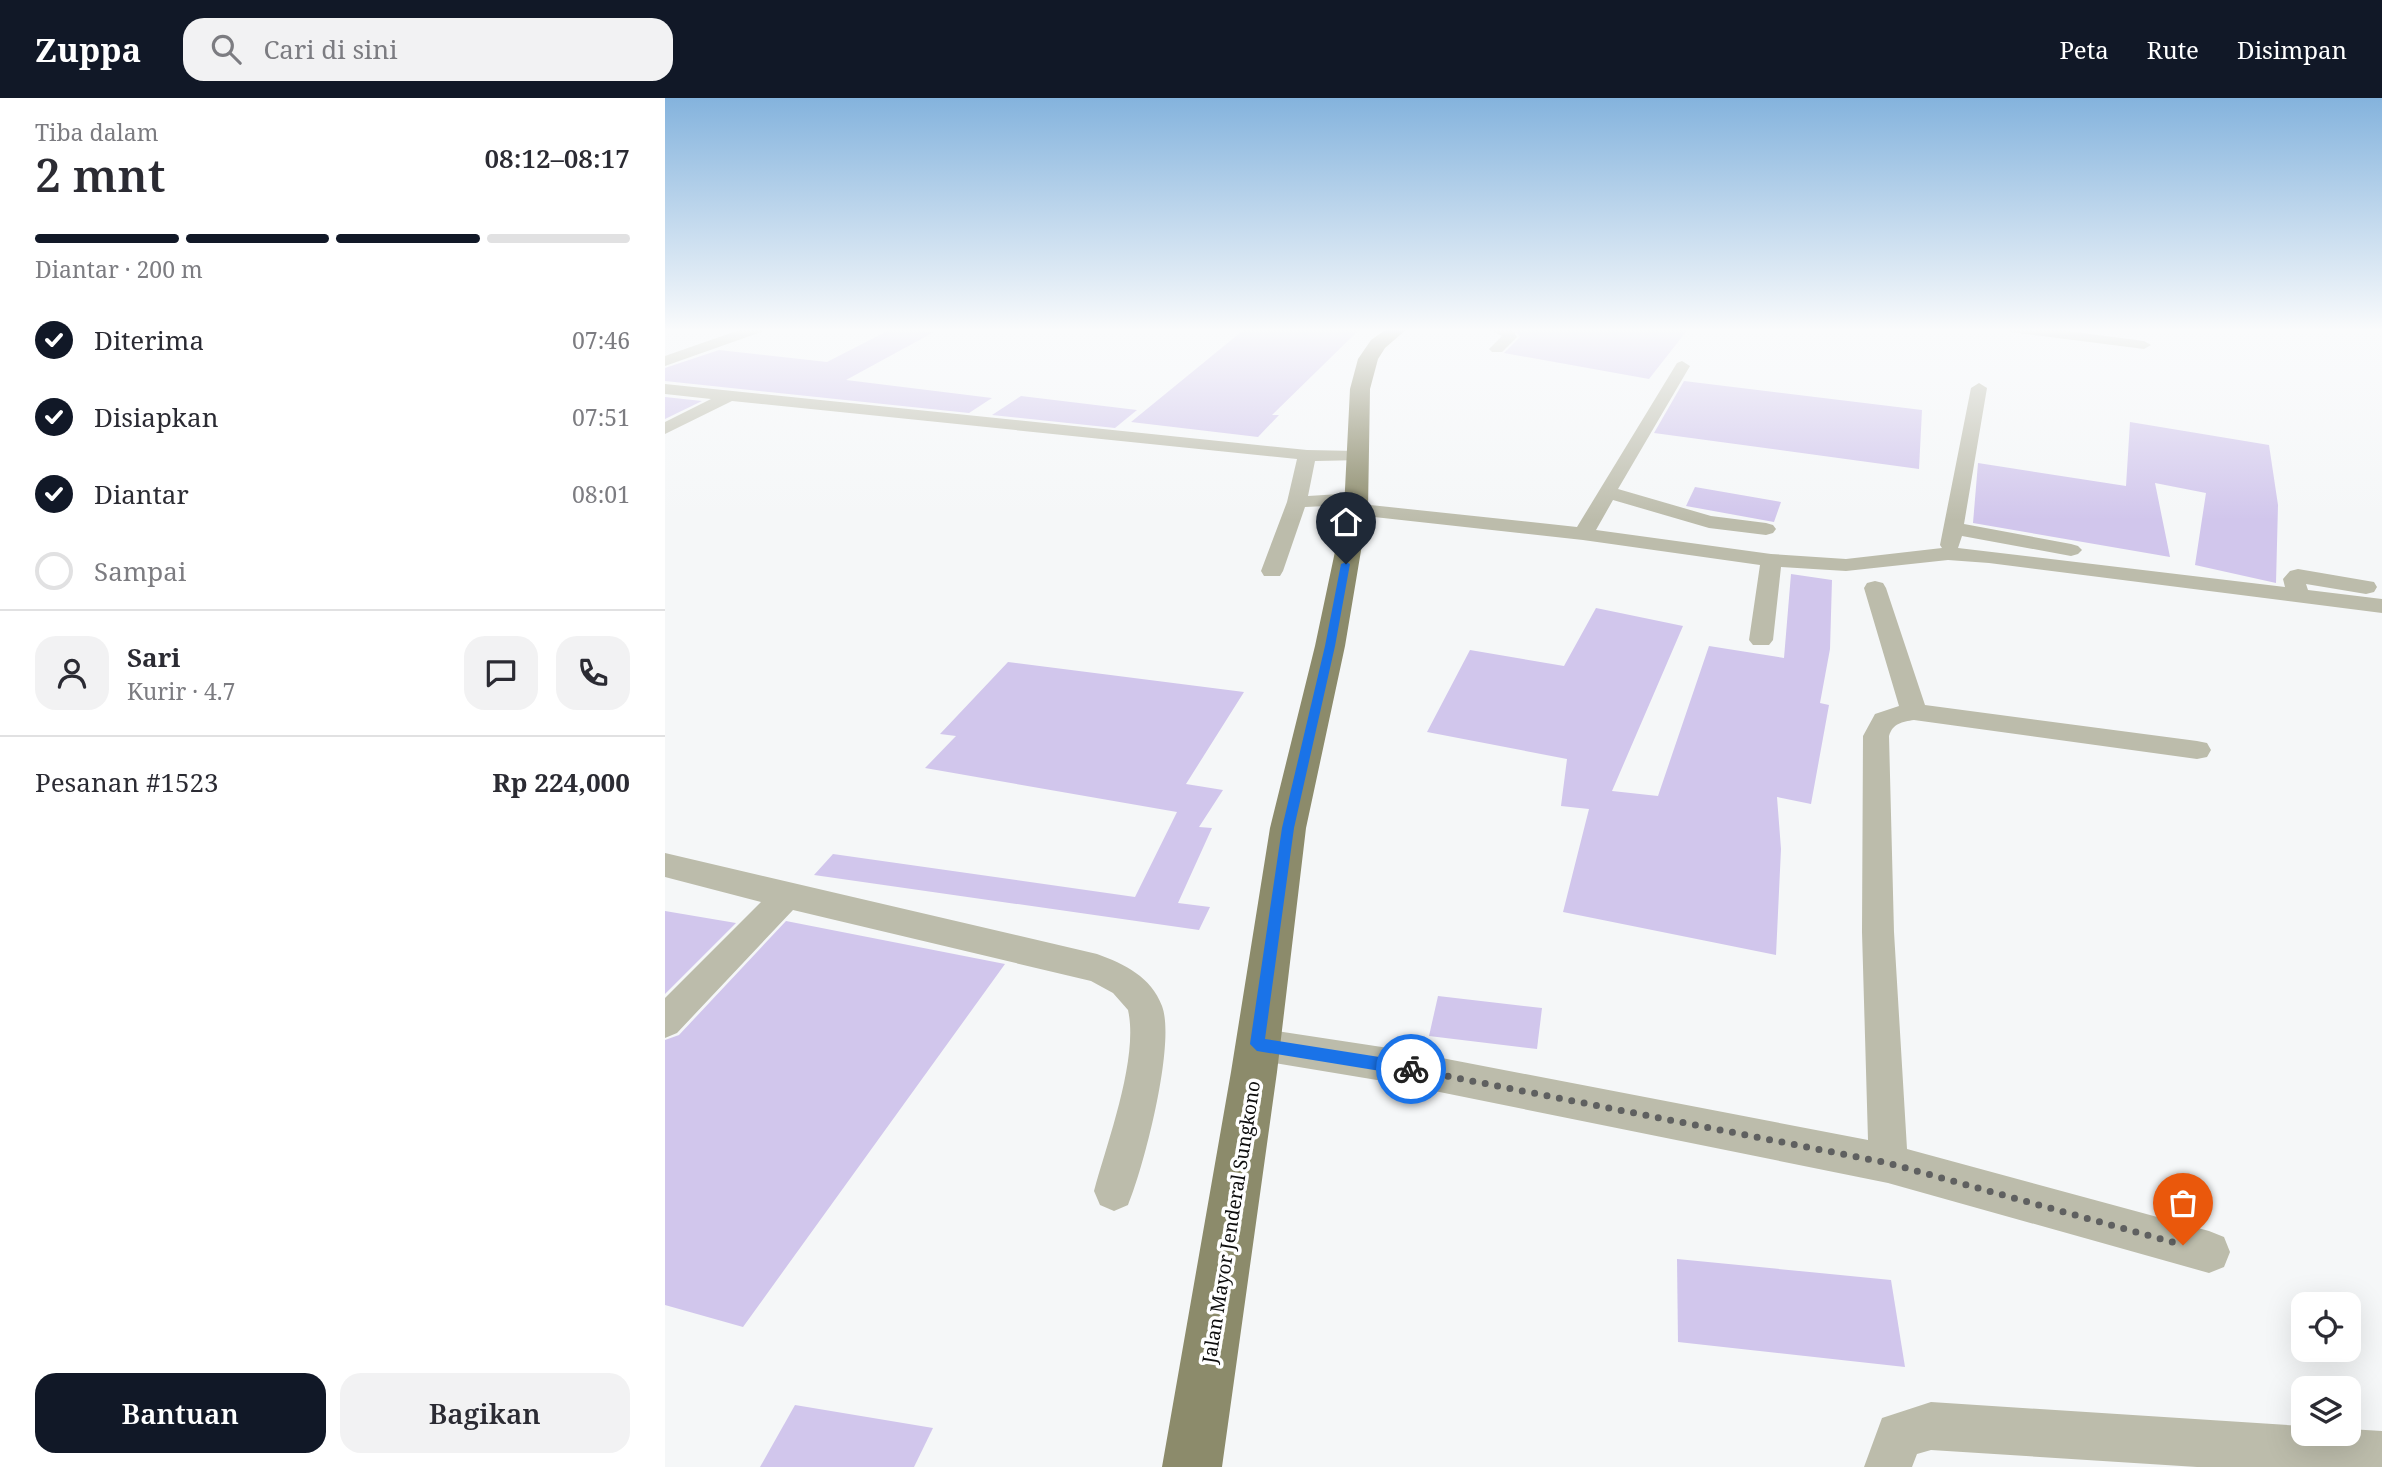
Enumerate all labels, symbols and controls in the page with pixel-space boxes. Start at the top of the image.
search box [183,18,673,81]
text: Zuppa [35,27,141,72]
icon: search [207,30,245,68]
text: Cari di sini [263,31,398,67]
text: Peta [2059,33,2109,66]
text: Rute [2147,33,2199,66]
text: Disimpan [2237,33,2347,66]
text: Tiba dalam [35,116,158,148]
text: 08:12–08:17 [484,140,630,176]
text: 2 mnt [35,143,166,205]
text: Diantar · 200 m [35,253,203,285]
icon: check [35,321,73,359]
text: Diterima [94,322,204,358]
text: 07:46 [572,324,630,356]
icon: check [35,398,73,436]
text: Disiapkan [94,399,219,435]
text: 07:51 [572,401,630,433]
icon: check [35,475,73,513]
text: Diantar [94,476,189,512]
text: 08:01 [572,478,630,510]
pin [1316,492,1376,564]
icon: home [1327,503,1365,541]
text: Sampai [94,553,186,589]
button: person [35,636,109,710]
button: chat [464,636,538,710]
button: phone [556,636,630,710]
text: Sari [127,639,180,675]
text: Kurir · 4.7 [127,675,235,707]
text: Pesanan #1523 [35,764,219,800]
text: Rp 224,000 [492,764,630,800]
courier [1376,1034,1446,1104]
icon: bike [1392,1050,1430,1088]
street label: Jalan Mayor Jenderal Sungkono [1196,1079,1266,1366]
pin [2153,1173,2213,1245]
icon: bag [2164,1184,2202,1222]
map controls [2291,1292,2361,1446]
button: locate [2291,1292,2361,1362]
button: Bantuan [35,1373,326,1453]
button: Bagikan [340,1373,630,1453]
button: layers [2291,1376,2361,1446]

